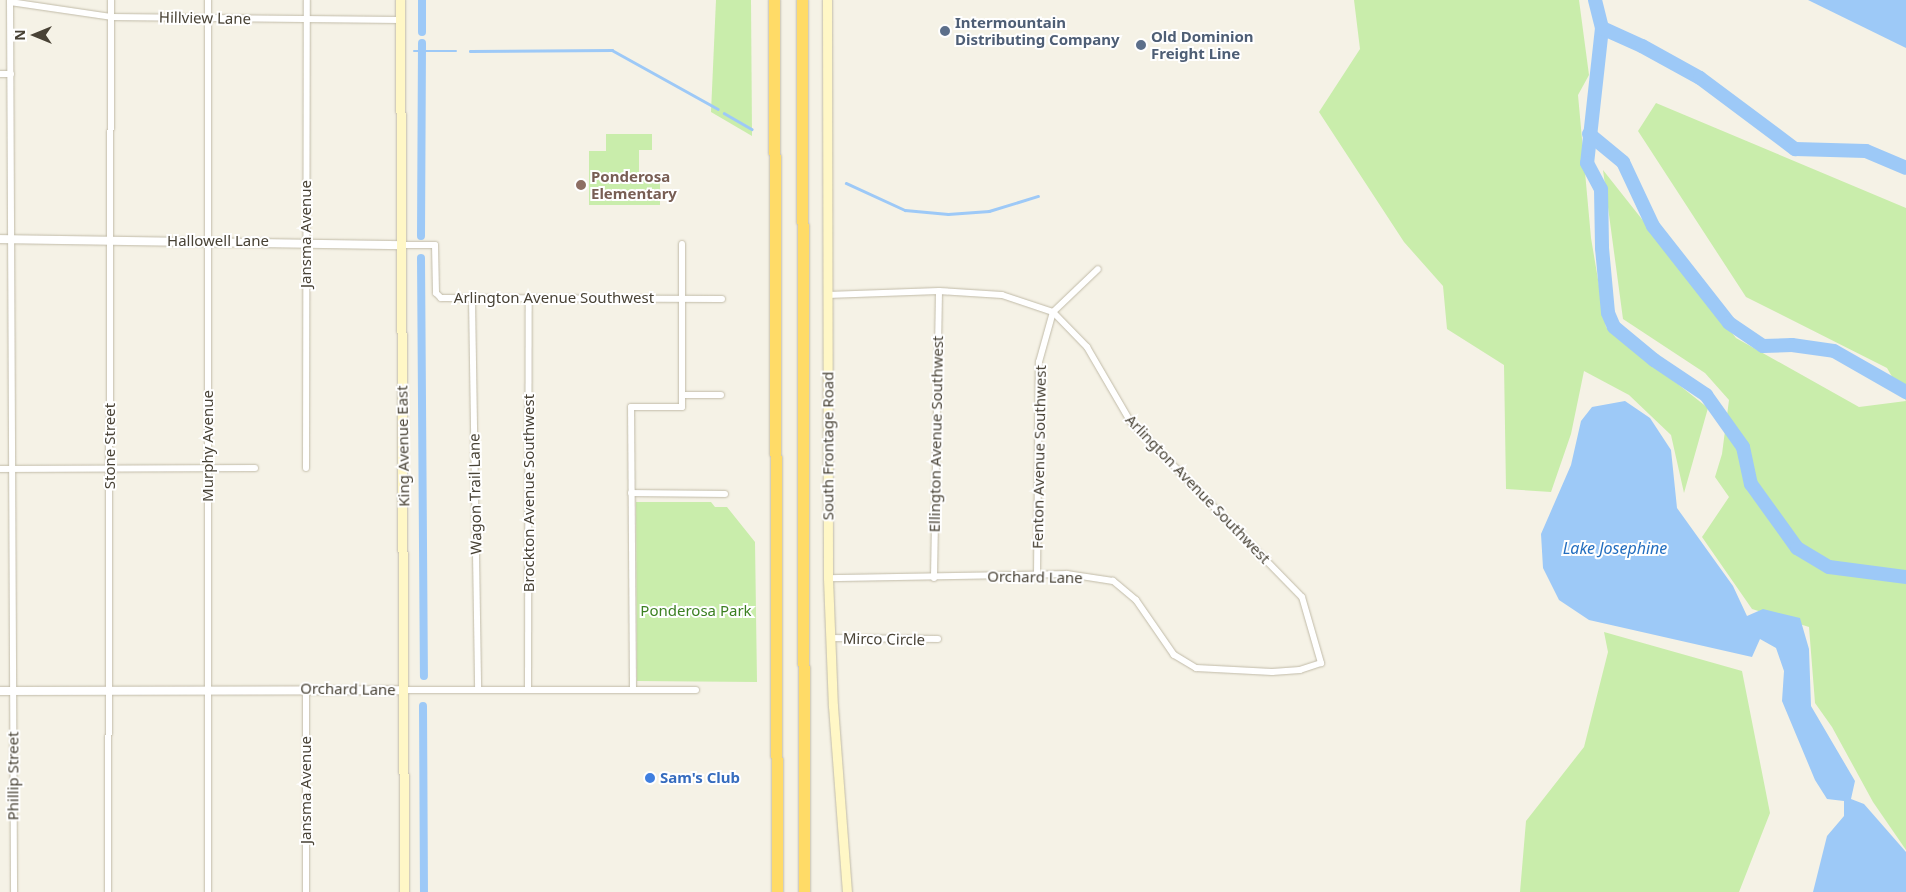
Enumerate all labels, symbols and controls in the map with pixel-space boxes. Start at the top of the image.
street label: Hillview Lane [159,8,251,28]
north arrow [10,10,60,60]
place label: Intermountain Distributing Company [955,13,1119,48]
marker: Intermountain Distributing Company [939,25,951,37]
place label: Old Dominion Freight Line [1151,27,1254,62]
text: N [10,29,29,41]
marker: Old Dominion Freight Line [1135,39,1147,51]
place label: Ponderosa Elementary [591,167,677,202]
marker: Ponderosa Elementary [575,179,587,191]
street label: Jansma Avenue [297,180,315,288]
street label: Hallowell Lane [167,232,269,250]
street label: Arlington Avenue Southwest [454,289,654,307]
street label: Ellington Avenue Southwest [925,335,947,533]
street label: Fenton Avenue Southwest [1028,365,1050,549]
street label: South Frontage Road [819,372,837,520]
street label: King Avenue East [393,385,413,507]
street label: Murphy Avenue [199,390,217,502]
street label: Brockton Avenue Southwest [520,394,538,592]
street label: Stone Street [101,403,119,489]
street label: Arlington Avenue Southwest [1122,411,1274,567]
street label: Wagon Trail Lane [465,433,485,555]
water label: Lake Josephine [1563,538,1667,558]
street label: Orchard Lane [987,567,1083,587]
park label: Ponderosa Park [640,602,752,620]
street label: Mirco Circle [843,629,925,649]
street label: Orchard Lane [300,679,396,699]
street label: Phillip Street [4,732,22,820]
street label: Jansma Avenue [297,736,315,844]
place label: Sam's Club [660,769,740,787]
marker: Sam's Club [644,772,656,784]

